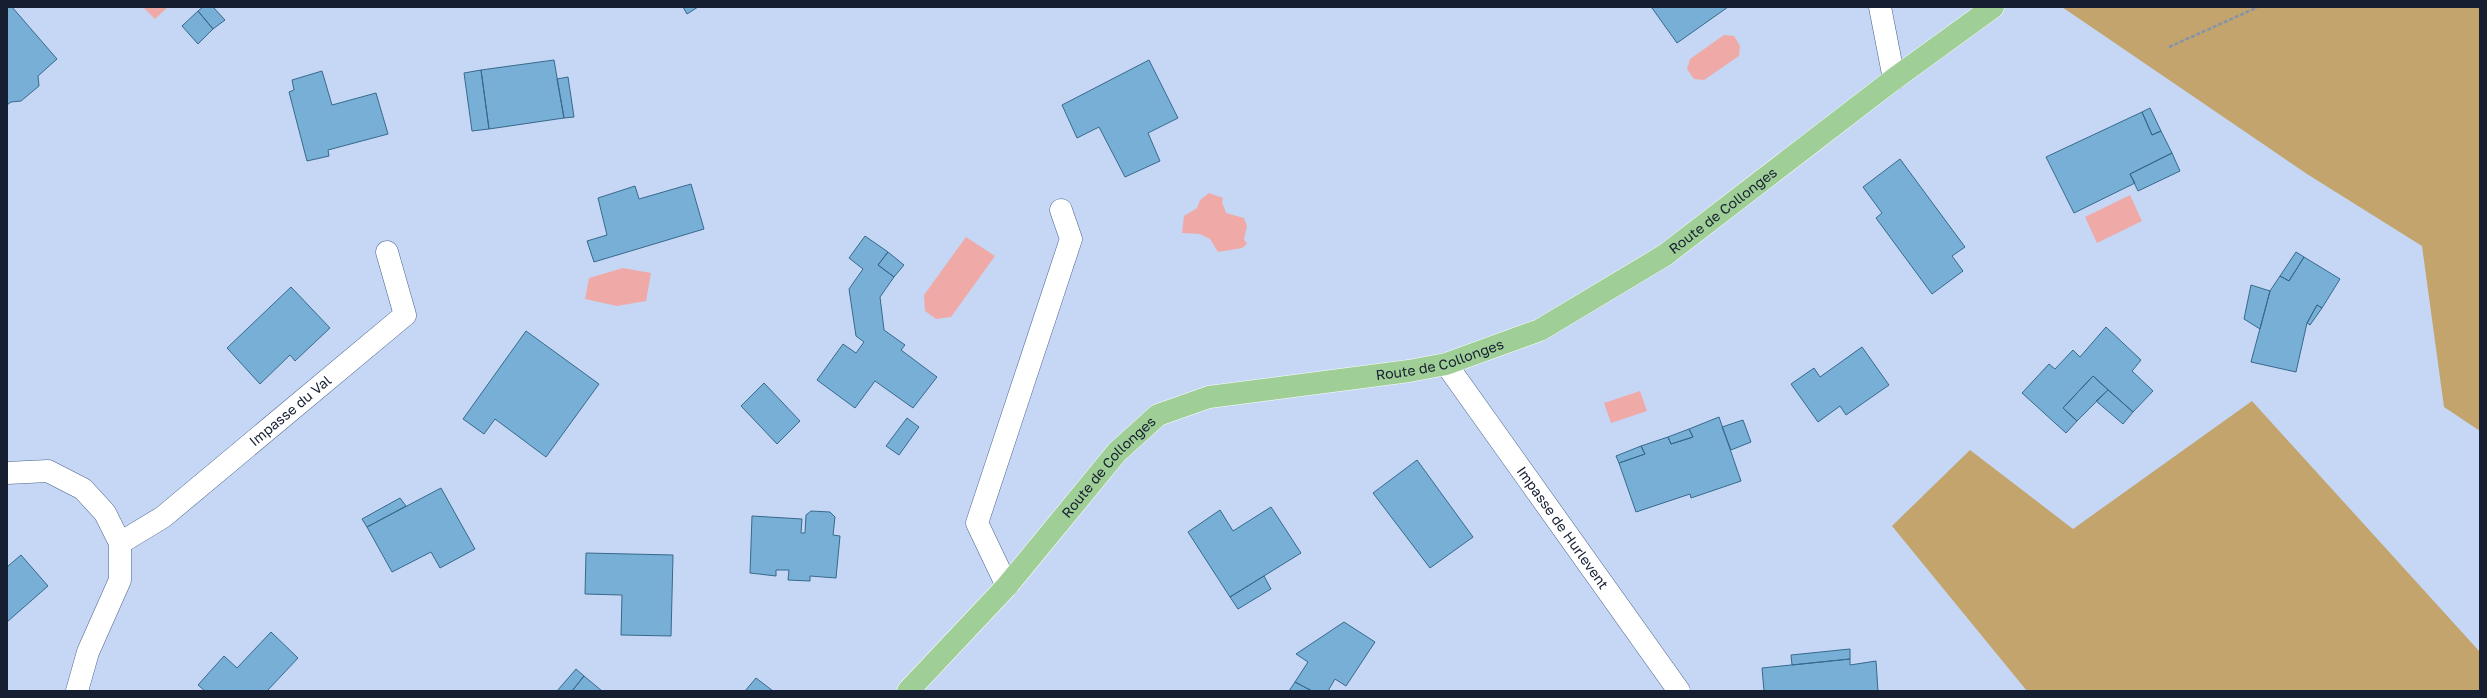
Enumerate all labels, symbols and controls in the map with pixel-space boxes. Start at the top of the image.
street label: Route de Collonges [1665,163,1780,257]
street label: Route de Collonges [1375,335,1506,383]
street label: Impasse du Val [246,371,334,449]
street label: Route de Collonges [1058,412,1159,521]
street label: Impasse de Hurlevent [1514,463,1613,592]

